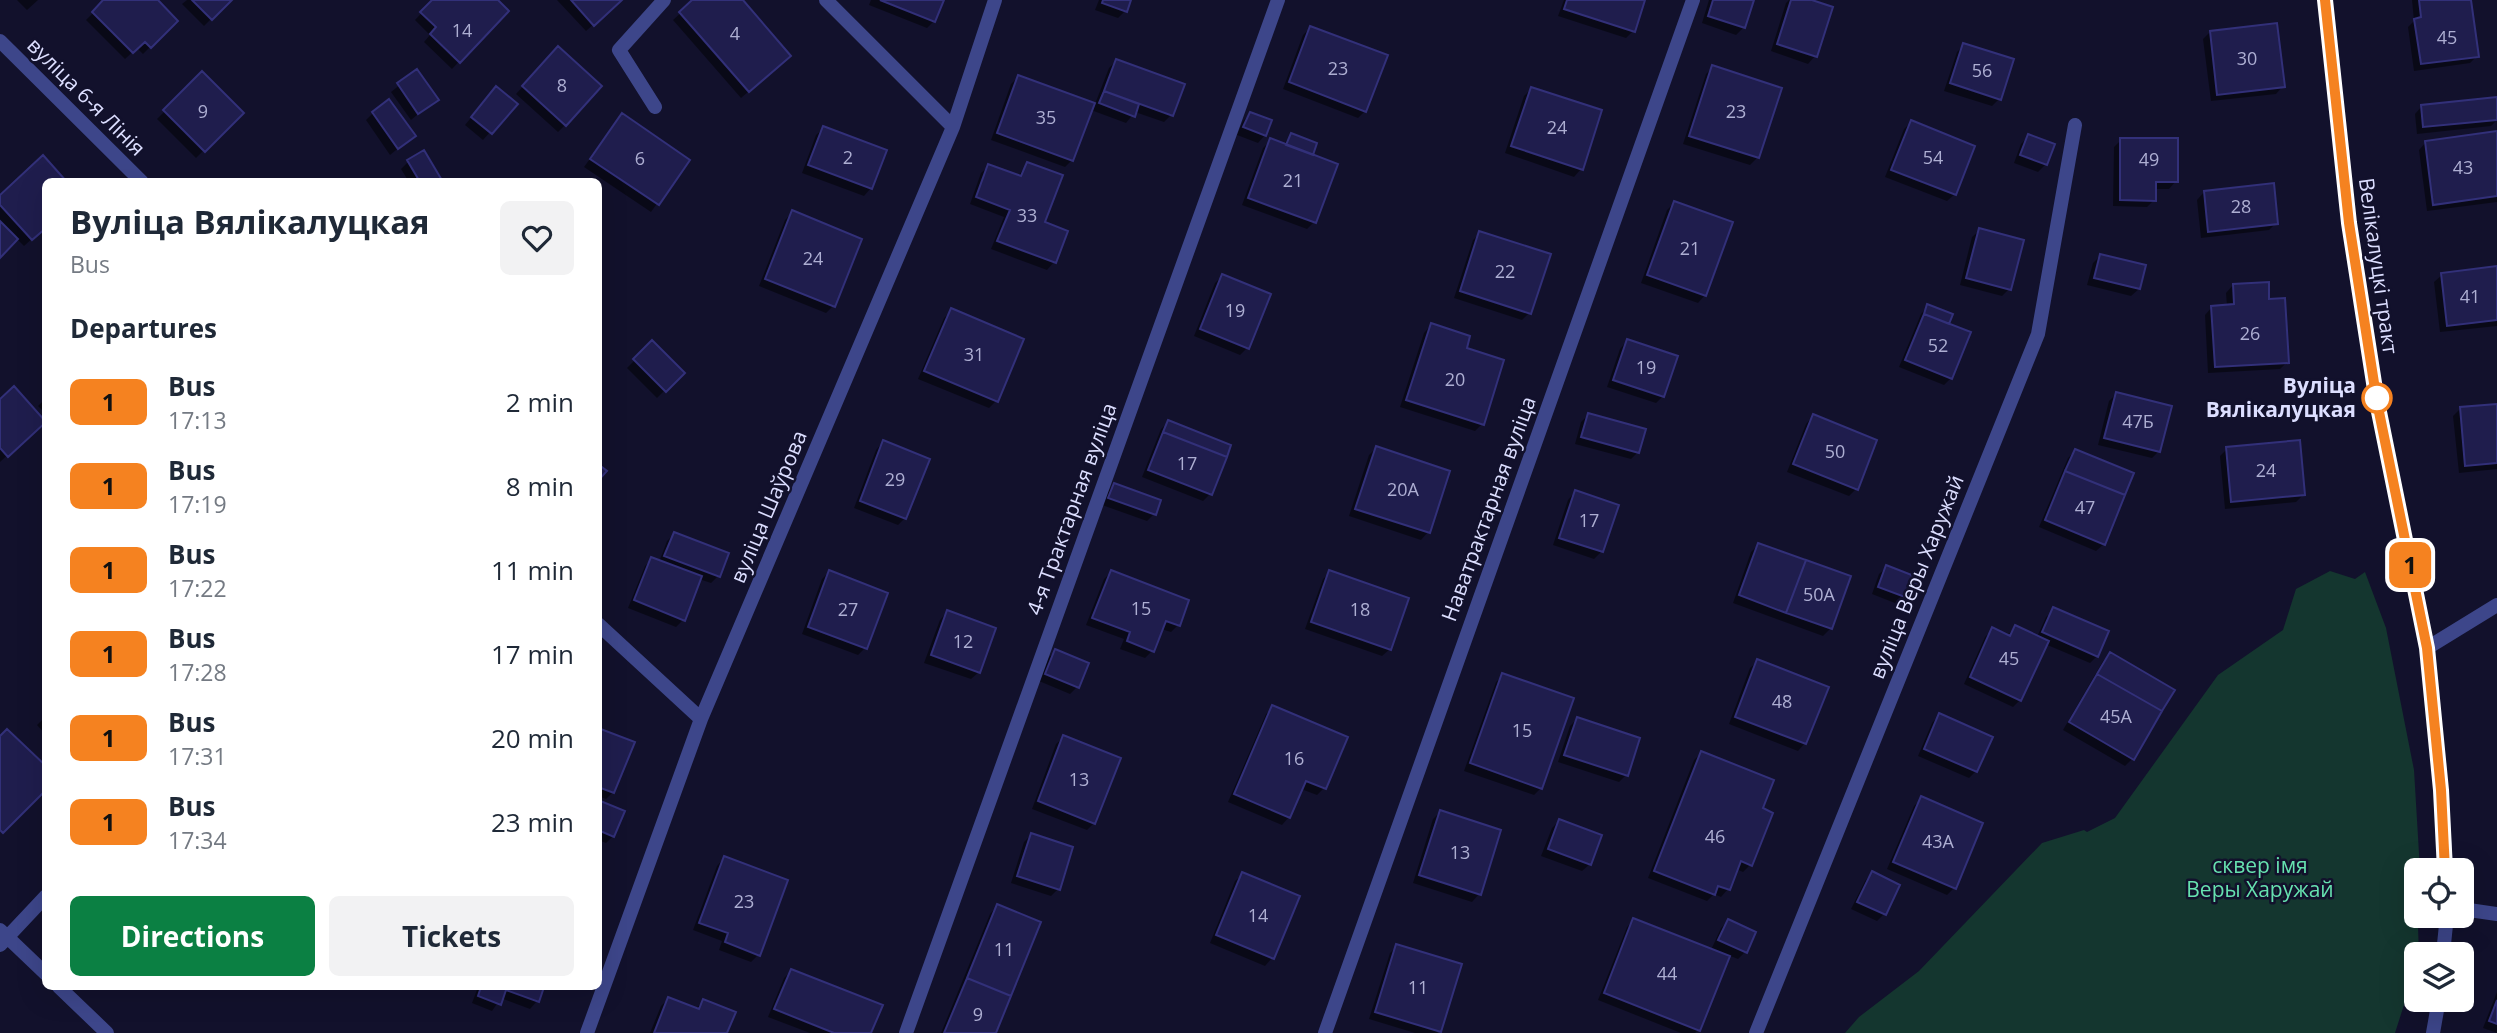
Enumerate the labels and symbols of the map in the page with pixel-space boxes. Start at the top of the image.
house number: 14 [452,18,472,42]
house number: 4 [730,21,740,45]
house number: 45 [2437,25,2457,49]
street label: вуліца 6-я Лінія [22,31,152,161]
house number: 30 [2237,46,2257,70]
house number: 23 [1328,56,1348,80]
house number: 56 [1972,58,1992,82]
house number: 8 [557,73,567,97]
house number: 9 [198,99,208,123]
house number: 23 [1726,99,1746,123]
house number: 35 [1036,105,1056,129]
house number: 24 [1547,115,1567,139]
house number: 2 [843,145,853,169]
house number: 54 [1923,145,1943,169]
house number: 6 [635,146,645,170]
house number: 49 [2139,147,2159,171]
house number: 43 [2453,155,2473,179]
house number: 21 [1283,168,1303,192]
street label: Велікалуцкі тракт [2353,176,2405,356]
house number: 28 [2231,194,2251,218]
house number: 33 [1017,203,1037,227]
house number: 21 [1680,236,1700,260]
house number: 24 [803,246,823,270]
house number: 22 [1495,259,1515,283]
house number: 41 [2460,284,2480,308]
house number: 19 [1225,298,1245,322]
house number: 26 [2240,321,2260,345]
house number: 52 [1928,333,1948,357]
house number: 31 [964,342,984,366]
house number: 19 [1636,355,1656,379]
house number: 20 [1445,367,1465,391]
place label: Вуліца Вялікалуцкая [2206,371,2356,423]
marker: Вуліца Вялікалуцкая [2362,383,2392,413]
street label: Наватрактарная вуліца [1434,392,1542,625]
street label: 4-я Трактарная вуліца [1020,399,1123,619]
house number: 47Б [2122,409,2154,433]
street label: вуліца Шаўрова [723,426,813,587]
house number: 50 [1825,439,1845,463]
house number: 17 [1177,451,1197,475]
house number: 24 [2256,458,2276,482]
house number: 29 [885,467,905,491]
street label: вуліца Веры Харужай [1862,471,1970,683]
house number: 20А [1387,477,1420,501]
house number: 47 [2075,495,2095,519]
house number: 17 [1579,508,1599,532]
line badge: 1 [2387,542,2433,588]
house number: 50А [1803,582,1836,606]
house number: 15 [1131,596,1151,620]
house number: 27 [838,597,858,621]
house number: 18 [1350,597,1370,621]
house number: 12 [953,629,973,653]
house number: 45 [1999,646,2019,670]
house number: 48 [1772,689,1792,713]
house number: 45А [2100,704,2133,728]
house number: 15 [1512,718,1532,742]
house number: 16 [1284,746,1304,770]
house number: 13 [1069,767,1089,791]
house number: 46 [1705,824,1725,848]
house number: 43А [1922,829,1955,853]
house number: 13 [1450,840,1470,864]
park label: сквер імя Веры Харужай [2186,851,2334,903]
house number: 23 [734,889,754,913]
house number: 14 [1248,903,1268,927]
house number: 11 [994,937,1014,961]
house number: 44 [1657,961,1677,985]
house number: 11 [1408,975,1428,999]
house number: 9 [973,1002,983,1026]

